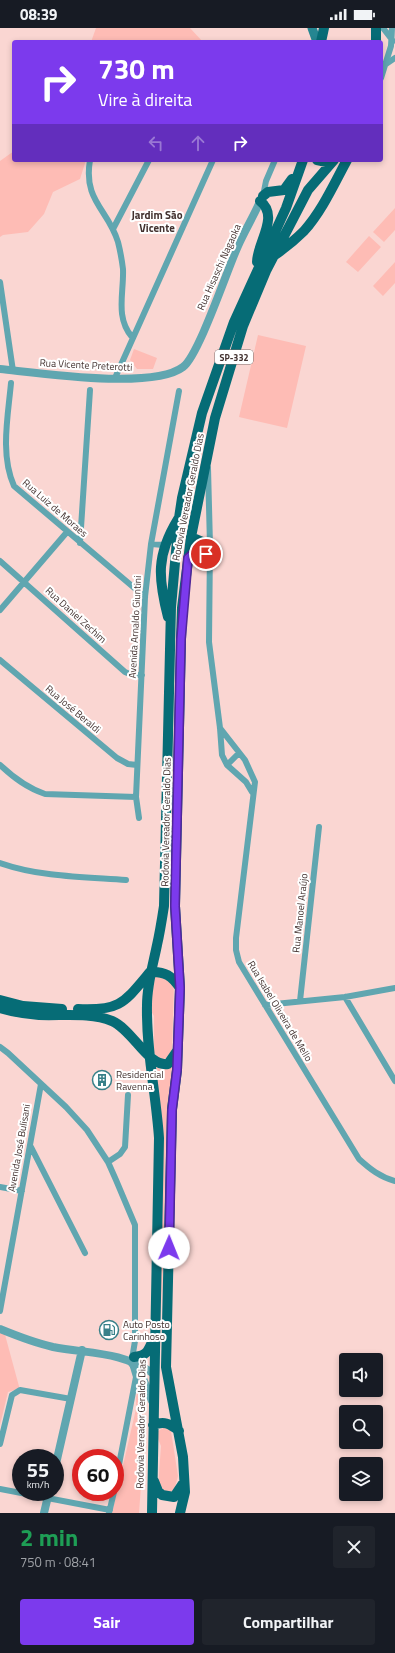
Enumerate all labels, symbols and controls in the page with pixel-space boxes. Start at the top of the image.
text: 08:39 [20,3,57,26]
text: 730 m [98,47,175,90]
icon: right [32,56,84,108]
text: Vire à direita [98,86,192,113]
icon: left [145,132,167,154]
icon: ahead [187,132,209,154]
icon: right [229,132,251,154]
district label: Jardim São Vicente [131,207,183,236]
street label: Rua Hisaschi Nagaoka [193,221,245,313]
road number: SP-332 [215,350,253,364]
street label: Rua Vicente Preterotti [39,355,133,375]
street label: Rodovia Vereador Geraldo Dias [168,432,208,562]
street label: Rua Luiz de Moraes [19,475,91,541]
pin [189,537,223,571]
icon: arrive [195,543,217,565]
street label: Avenida Arnaldo Giuntini [125,575,145,679]
street label: Rua Daniel Zechim [42,583,110,647]
street label: Rua José Beraldi [42,681,104,737]
street label: Rodovia Vereador Geraldo Dias [157,757,175,887]
street label: Rua Manoel Araújo [288,873,312,953]
street label: Rua Isabel Oliveira de Mello [244,958,316,1064]
place label: Residencial Ravenna [116,1067,164,1094]
building icon: Residencial Ravenna [91,1069,113,1091]
street label: Avenida José Bulisani [4,1103,34,1193]
position arrow [148,1227,190,1269]
place label: Auto Posto Carinhoso [123,1317,170,1344]
fuel station icon: Auto Posto Carinhoso [98,1319,120,1341]
map controls [339,1353,383,1501]
button: sound [339,1353,383,1397]
street label: Rodovia Vereador Geraldo Dias [132,1359,150,1489]
button: search [339,1405,383,1449]
speed limit sign: 60 [72,1449,124,1501]
text: 55 [27,1454,49,1485]
button: layers [339,1457,383,1501]
text: km/h [27,1477,49,1492]
text: 2 min [20,1519,78,1555]
button: close [333,1526,375,1568]
text: 750 m · 08:41 [20,1552,96,1572]
button: Sair [20,1599,194,1645]
button: Compartilhar [202,1599,375,1645]

